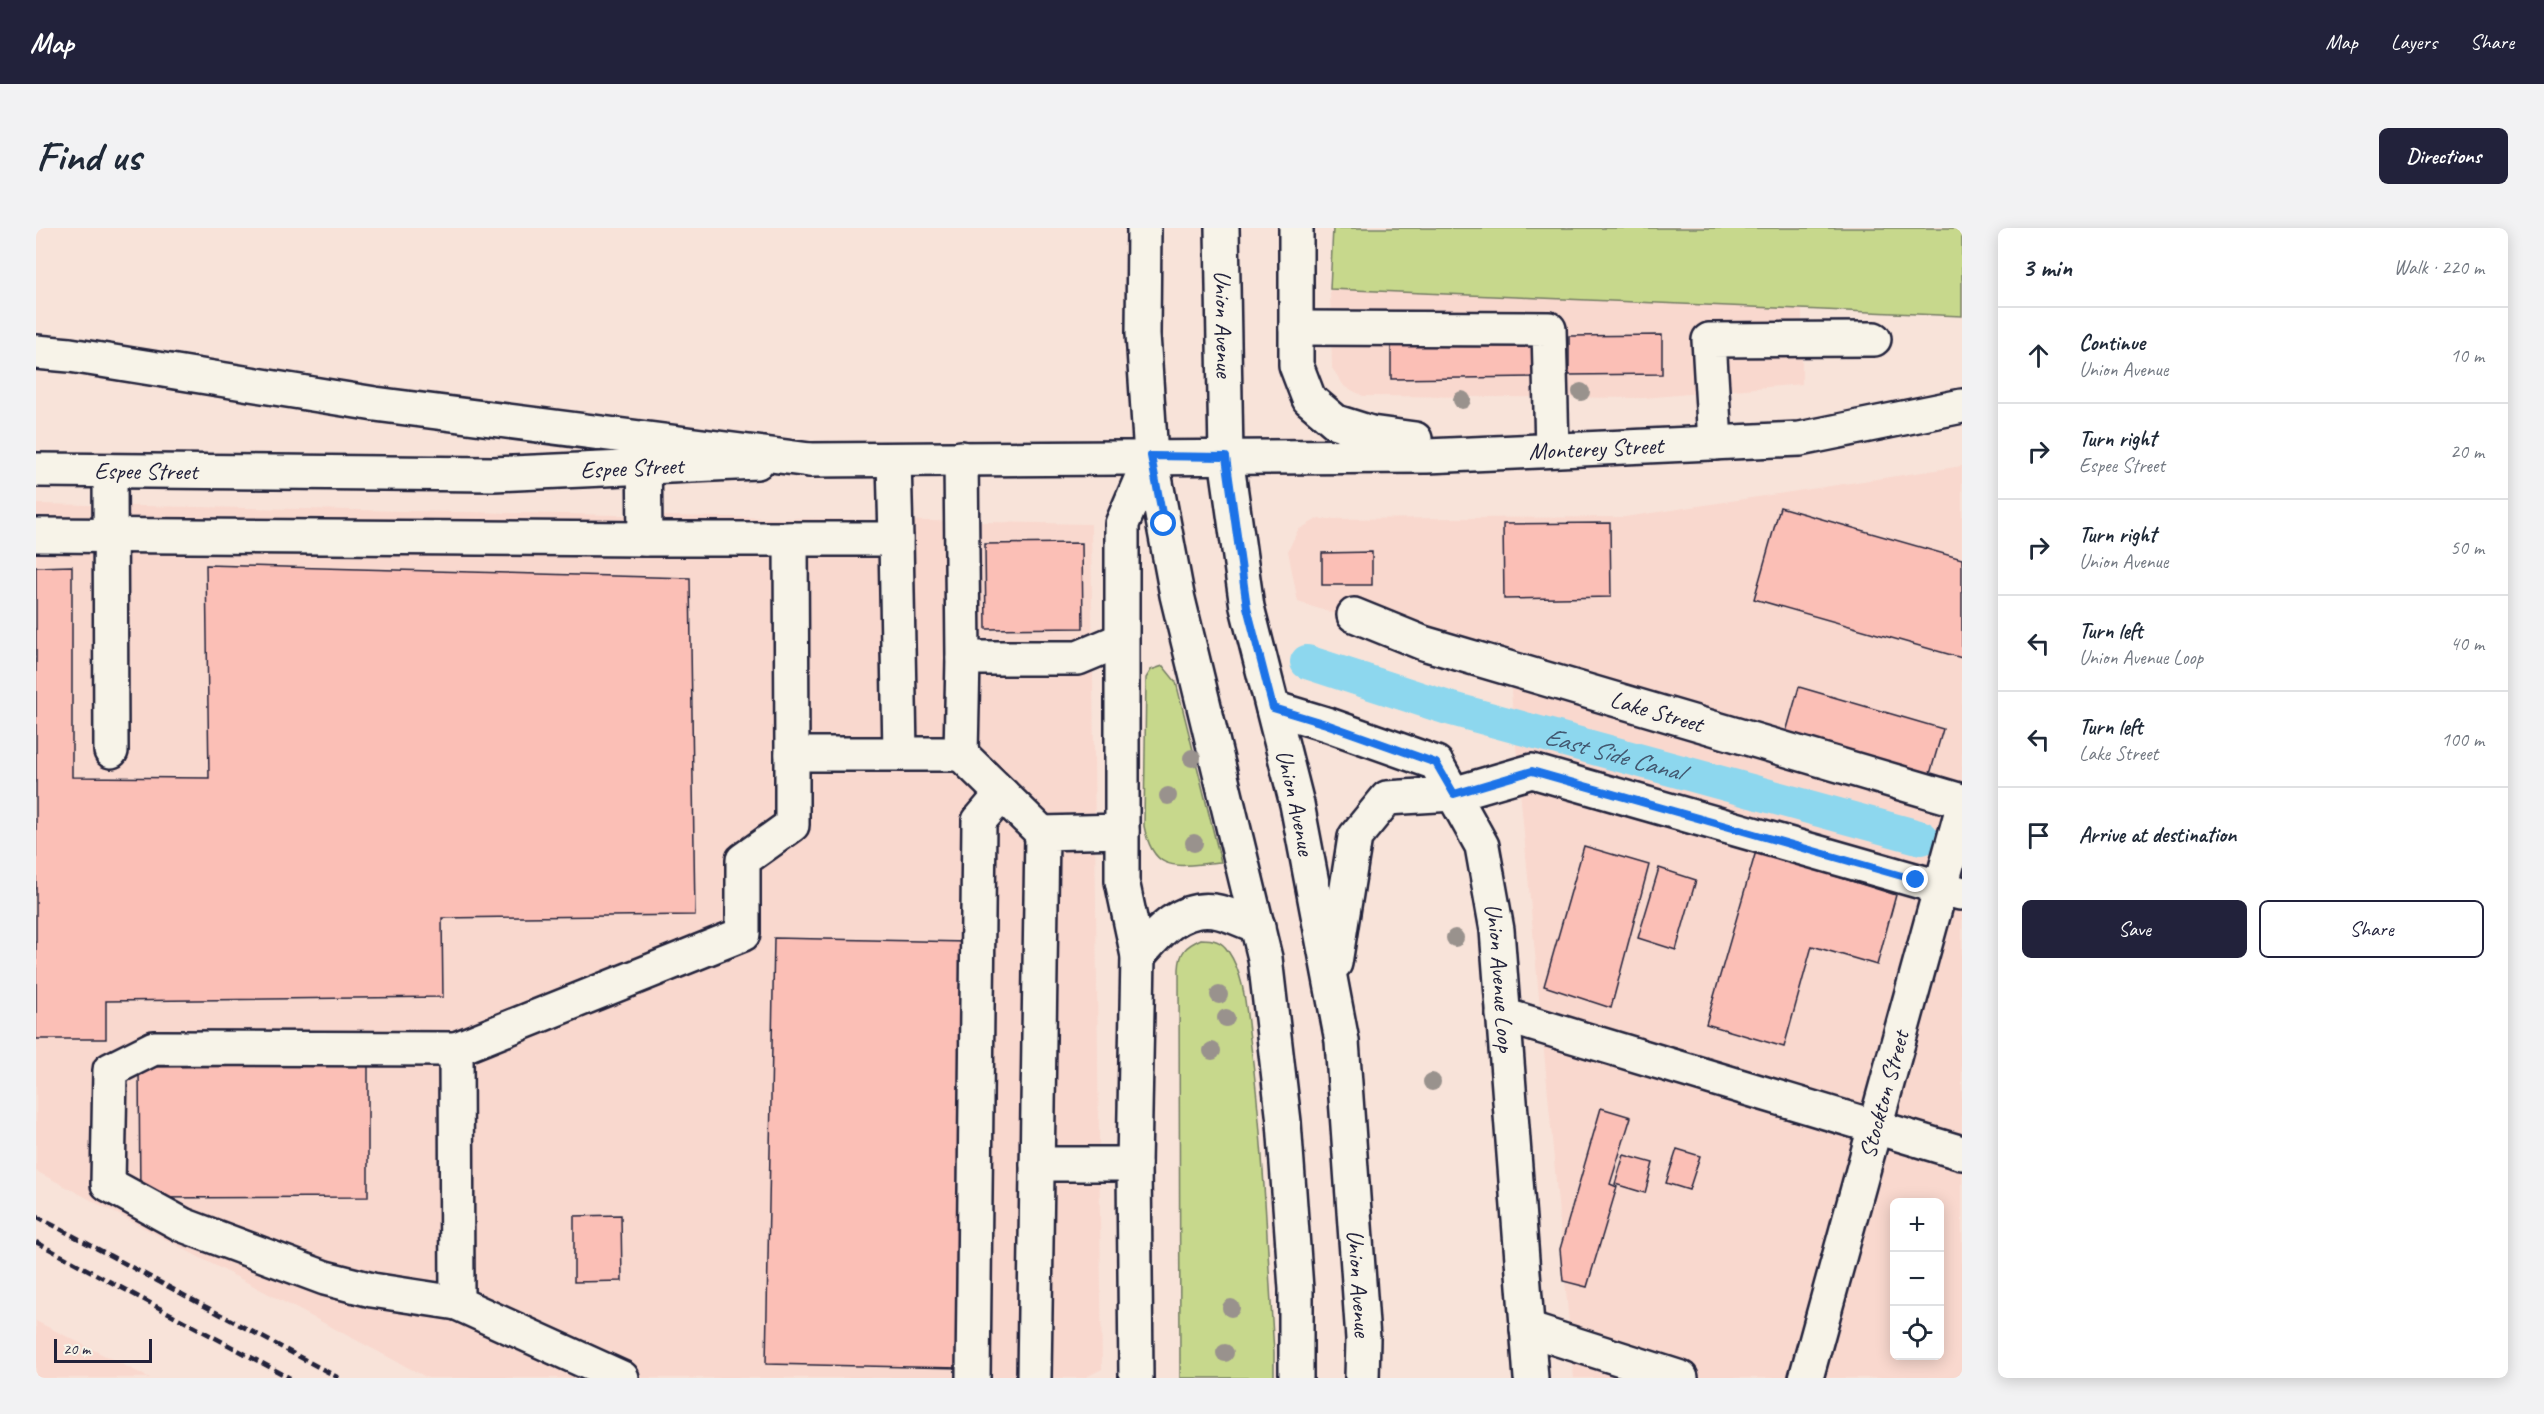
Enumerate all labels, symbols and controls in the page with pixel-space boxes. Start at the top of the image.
text: Map [30,25,73,60]
text: Map [2325,29,2358,55]
text: Layers [2391,29,2437,55]
text: Share [2470,29,2514,55]
button: Directions [2379,128,2508,184]
text: Find us [36,130,141,183]
text: 3 min [2022,251,2072,284]
text: Walk · 220 m [2394,255,2484,280]
street label: Union Avenue [1208,270,1240,380]
text: Continue [2079,329,2145,357]
icon: ahead [2022,339,2055,372]
text: 10 m [2450,343,2484,368]
text: Union Avenue [2079,357,2168,382]
text: Turn right [2079,425,2156,453]
street label: Monterey Street [1528,430,1666,466]
icon: right [2022,435,2055,468]
text: 20 m [2450,439,2484,464]
street label: Espee Street [580,450,686,485]
text: Espee Street [2079,453,2165,478]
street label: Espee Street [94,456,200,486]
route start [1150,510,1176,536]
text: Turn right [2079,521,2156,549]
icon: right [2022,531,2055,564]
text: 50 m [2450,535,2484,560]
text: Union Avenue [2079,549,2168,574]
text: Turn left [2079,617,2143,645]
icon: left [2022,627,2055,660]
text: 40 m [2450,631,2484,656]
text: Union Avenue Loop [2079,645,2203,670]
street label: Lake Street [1607,684,1708,740]
text: Turn left [2079,713,2143,741]
water label: East Side Canal [1541,719,1695,790]
icon: left [2022,723,2055,756]
text: 100 m [2441,727,2484,752]
text: Lake Street [2079,741,2158,766]
street label: Union Avenue [1269,747,1322,860]
icon: arrive [2022,819,2055,852]
text: Arrive at destination [2079,821,2236,849]
route end [1902,866,1928,892]
button: Save [2022,900,2247,958]
button: Share [2259,900,2484,958]
street label: Union Avenue Loop [1478,901,1521,1054]
street label: Stockton Street [1852,1026,1916,1161]
map controls [1890,1198,1944,1360]
button: + [1890,1198,1944,1252]
street label: Union Avenue [1340,1229,1378,1340]
button: − [1890,1252,1944,1306]
button: locate [1890,1306,1944,1360]
scale bar [54,1336,152,1364]
text: 20 m [63,1339,90,1359]

